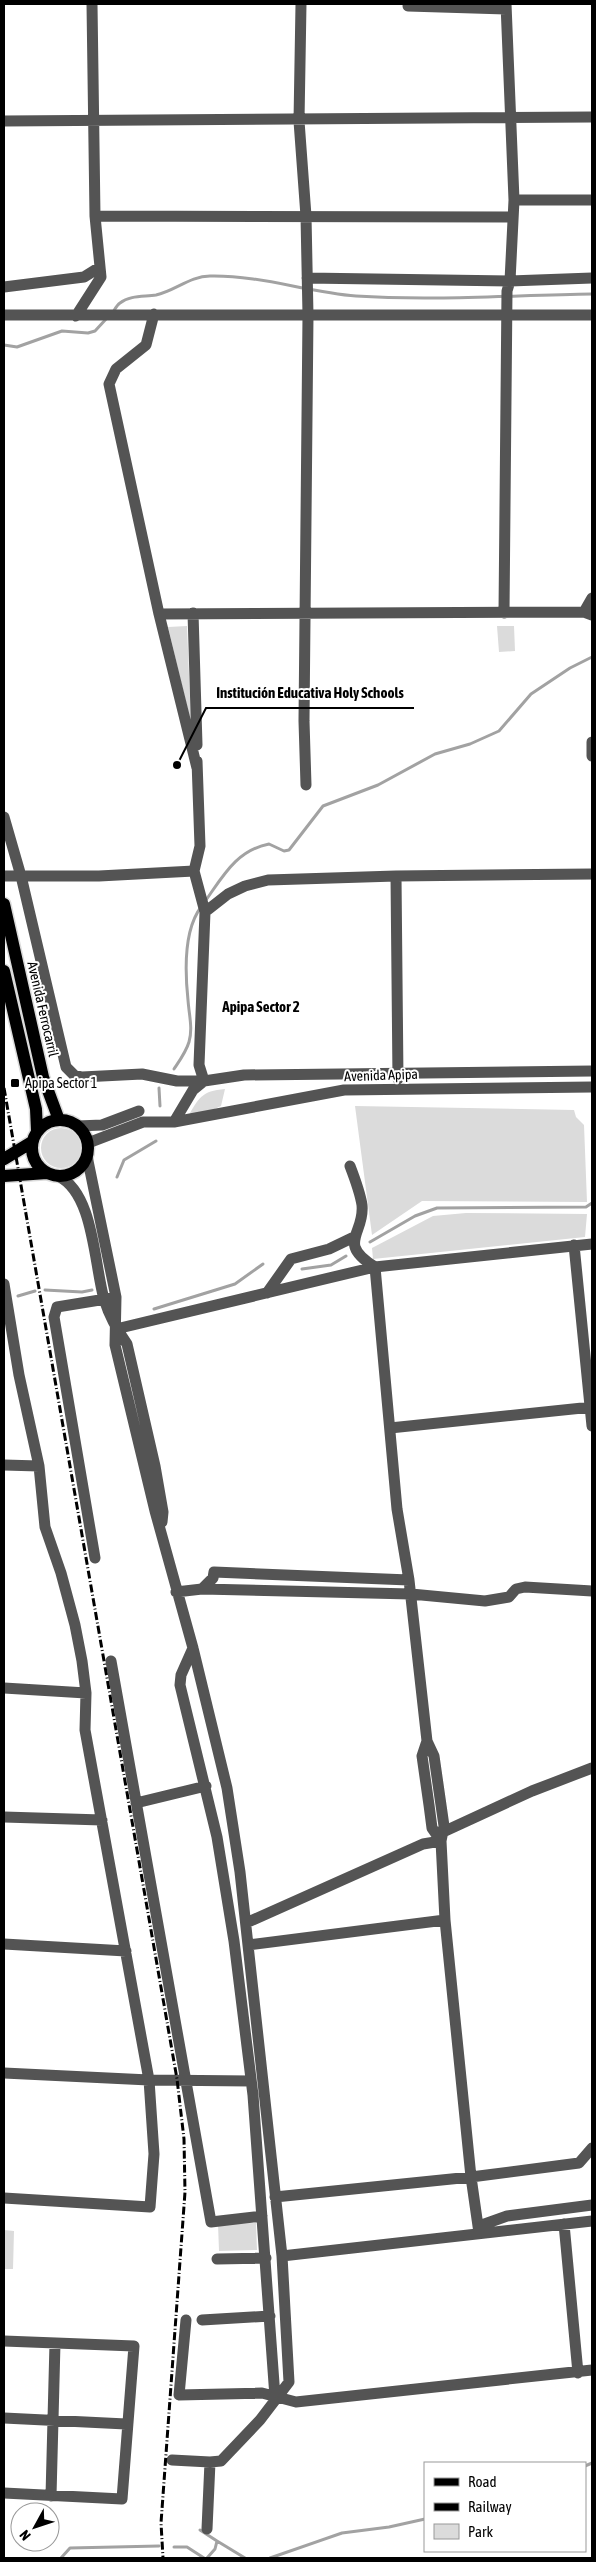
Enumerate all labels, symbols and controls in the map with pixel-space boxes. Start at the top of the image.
callout: Institución Educativa Holy Schools [206,678,414,708]
text: Institución Educativa Holy Schools [216,684,404,701]
street label: Avenida Ferrocarril [24,960,62,1059]
district label: Apipa Sector 2 [221,998,300,1015]
street label: Avenida Apipa [344,1066,418,1084]
place label: Apipa Sector 1 [25,1075,97,1091]
marker: Apipa Sector 1 [9,1077,21,1089]
legend [424,2462,586,2552]
text: Road [468,2473,497,2490]
text: Railway [468,2498,512,2515]
north arrow [10,2502,60,2552]
text: Park [468,2523,493,2540]
text: N [16,2527,34,2544]

